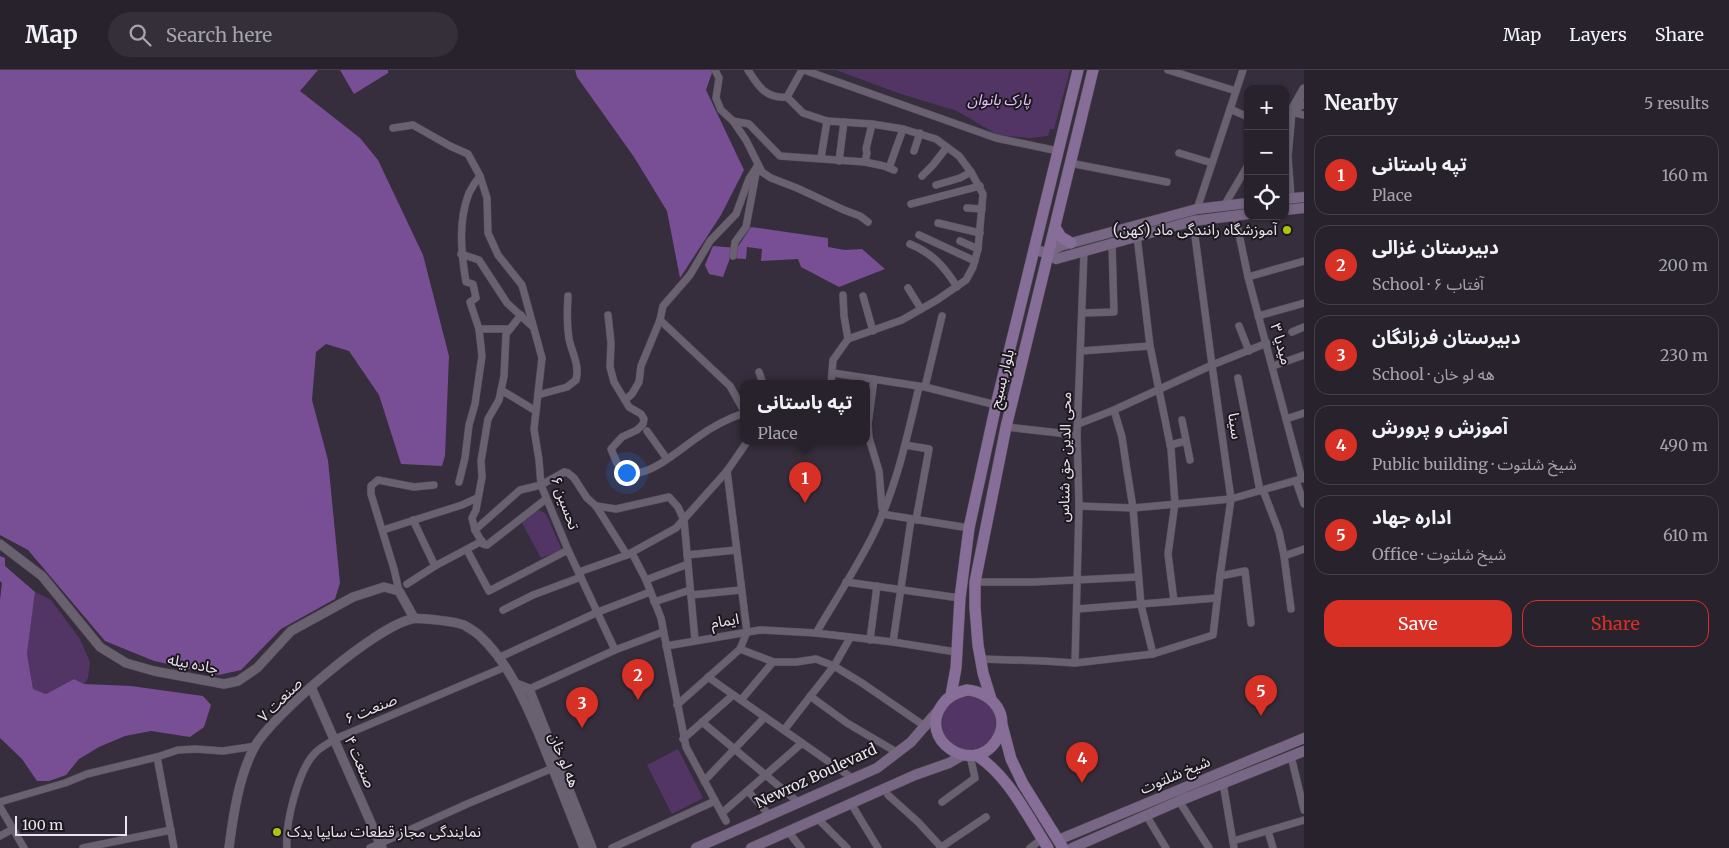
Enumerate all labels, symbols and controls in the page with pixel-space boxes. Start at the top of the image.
search box [108,12,458,57]
text: Map [25,19,78,50]
icon: search [126,21,154,49]
text: Search here [166,23,272,47]
text: Map [1503,23,1541,46]
text: Layers [1569,23,1627,46]
text: Share [1655,23,1704,46]
map controls [1244,85,1289,220]
button: + [1244,85,1289,130]
text: Nearby [1324,89,1398,116]
park label: پارک بانوان [967,90,1031,110]
text: 5 results [1644,93,1709,113]
button: − [1244,130,1289,175]
text: تپه باستانی [1372,152,1467,176]
text: 1 [1337,165,1345,185]
text: 160 m [1662,165,1708,185]
button: locate [1244,175,1289,220]
text: Place [1372,185,1412,205]
place label: آموزشگاه رانندگی ماد (کهن) [1113,220,1278,239]
marker: آموزشگاه رانندگی ماد (کهن) [1281,224,1293,236]
text: دبیرستان غزالی [1372,235,1499,259]
text: 2 [1336,255,1346,275]
text: 200 m [1658,255,1708,275]
text: School · آفتاب ۶ [1372,274,1484,294]
street label: میدیا ۳ [1266,321,1296,367]
text: دبیرستان فرزانگان [1372,325,1520,349]
text: 3 [1336,345,1346,365]
text: 230 m [1660,345,1708,365]
street label: بلوار بسیج [985,347,1021,411]
text: School · هه لو خان [1372,364,1495,384]
popup [740,380,870,445]
text: تپه باستانی [758,390,852,414]
street label: محی الدین حق شناس [1054,392,1076,522]
street label: سینا [1224,411,1247,441]
text: آموزش و پرورش [1372,415,1508,439]
text: Place [758,423,798,443]
text: 4 [1336,435,1346,455]
text: 490 m [1659,435,1708,455]
text: Public building · شیخ شلتوت [1372,454,1577,474]
your location [614,460,640,486]
pin: 1 [789,462,821,503]
street label: تحسین ۶ [547,474,584,532]
text: اداره جهاد [1372,505,1451,529]
text: 5 [1336,525,1346,545]
text: 610 m [1663,525,1708,545]
text: Office · شیخ شلتوت [1372,544,1506,564]
button: Save [1324,600,1512,647]
button: Share [1522,600,1709,647]
street label: ایمام [709,609,741,634]
street label: جاده بیله [166,649,220,678]
pin: 2 [622,659,654,700]
street label: صنعت ۷ [253,673,306,726]
pin: 5 [1245,675,1277,716]
pin: 3 [566,687,598,728]
street label: صنعت ۶ [342,689,400,728]
street label: هه لو خان [545,730,584,790]
street label: صنعت ۴ [341,733,380,791]
street label: Newroz Boulevard [752,739,880,812]
pin: 4 [1066,742,1098,783]
street label: شیخ شلتوت [1137,751,1214,801]
scale bar [15,813,128,836]
text: 100 m [22,816,63,834]
place label: نمایندگی مجاز قطعات سایپا یدک [287,822,481,842]
marker: نمایندگی مجاز قطعات سایپا یدک [271,826,283,838]

